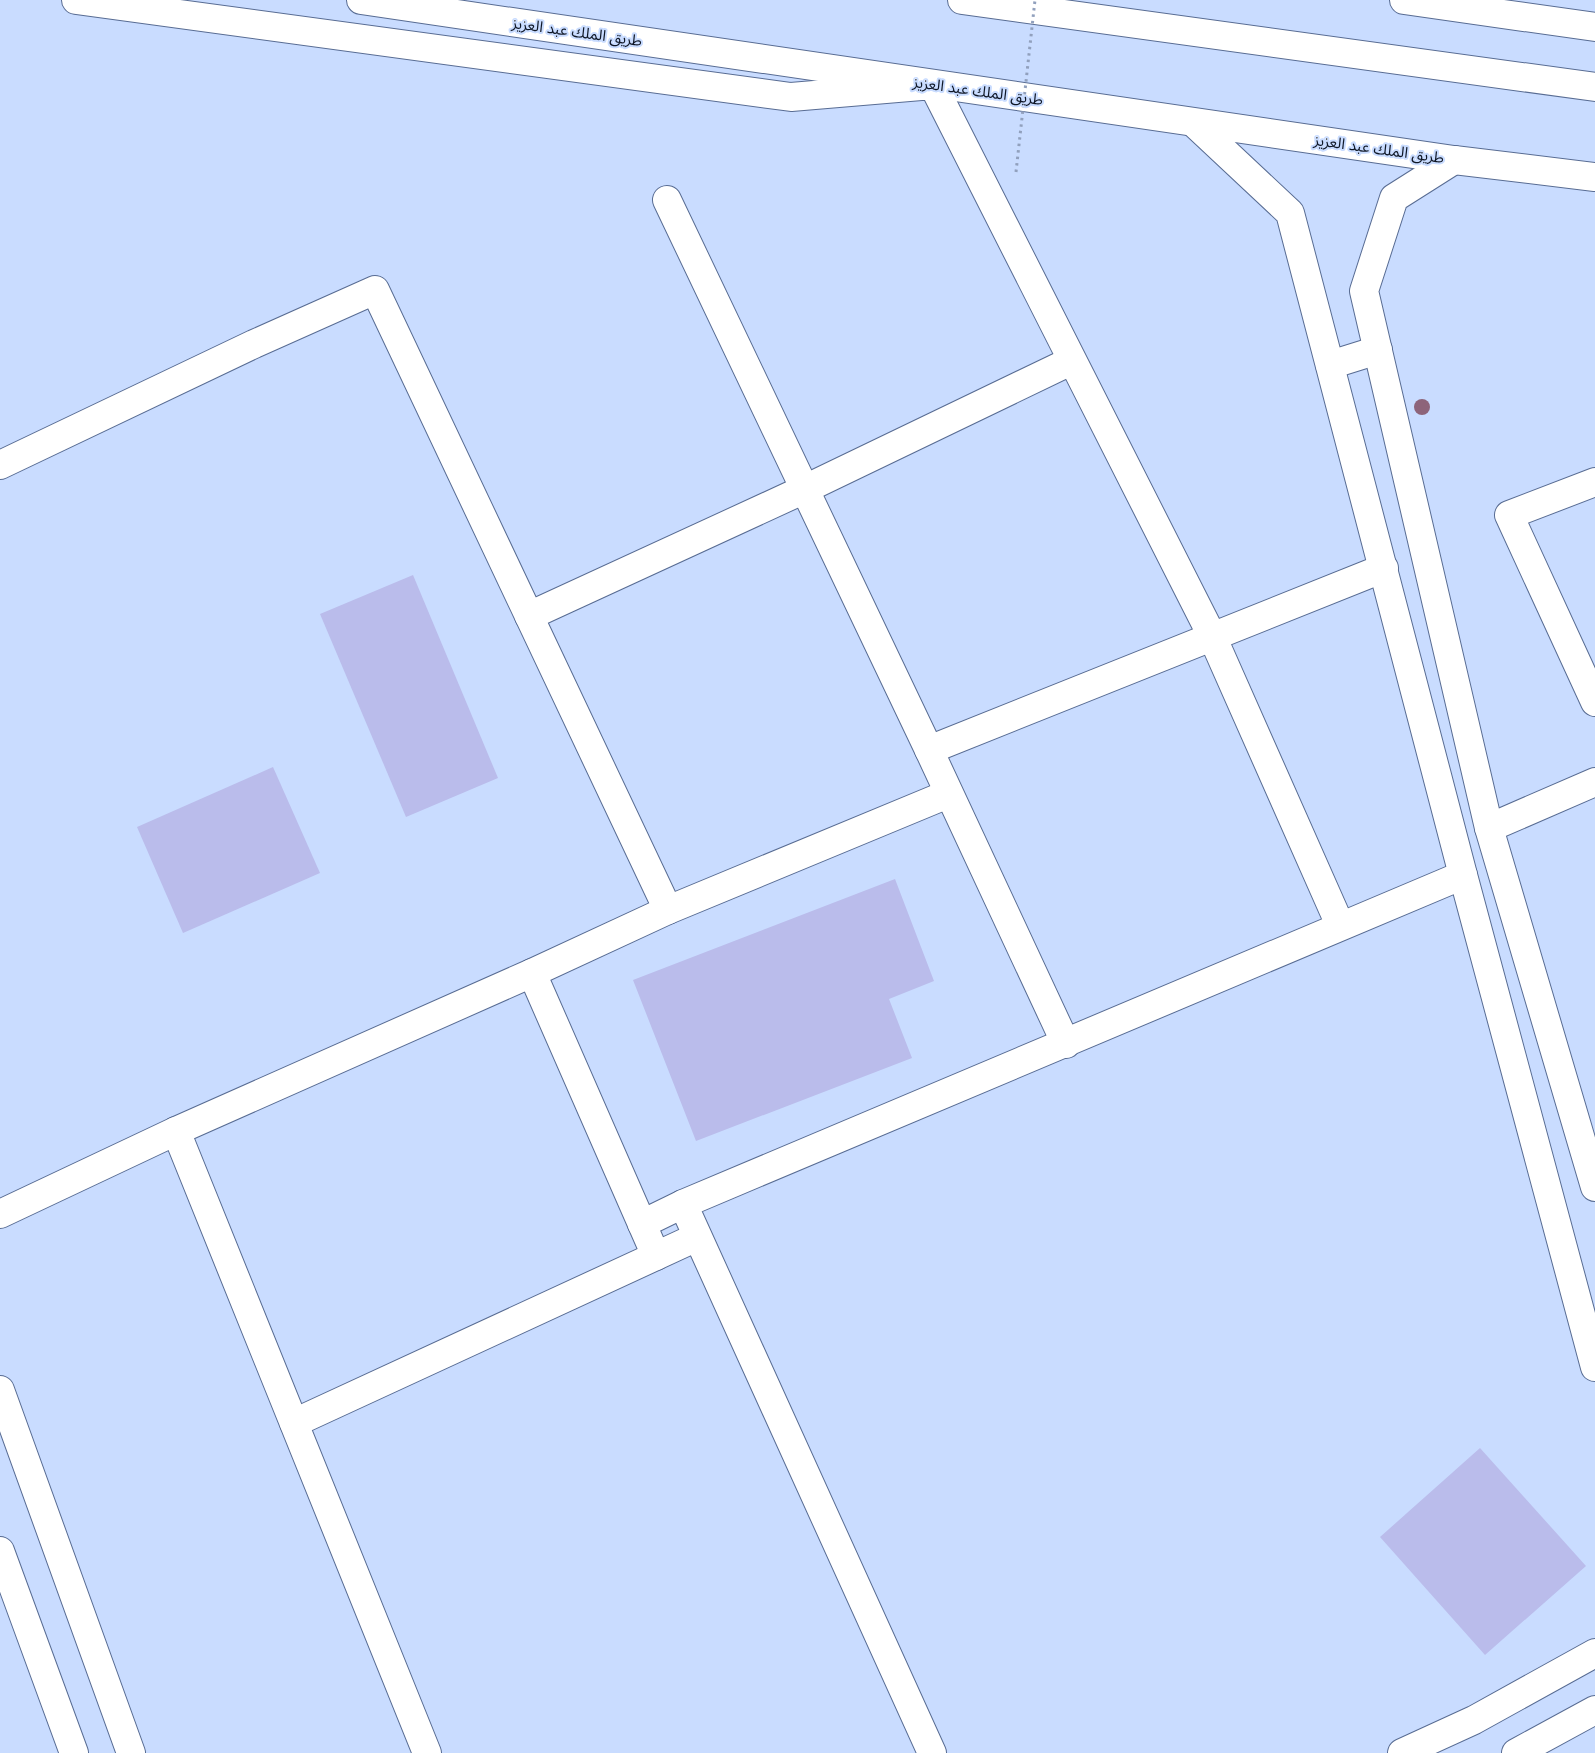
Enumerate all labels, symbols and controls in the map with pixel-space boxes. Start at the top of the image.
street label: طريق الملك عبد العزيز [510,13,643,51]
street label: طريق الملك عبد العزيز [911,72,1044,110]
street label: طريق الملك عبد العزيز [1312,130,1445,168]

